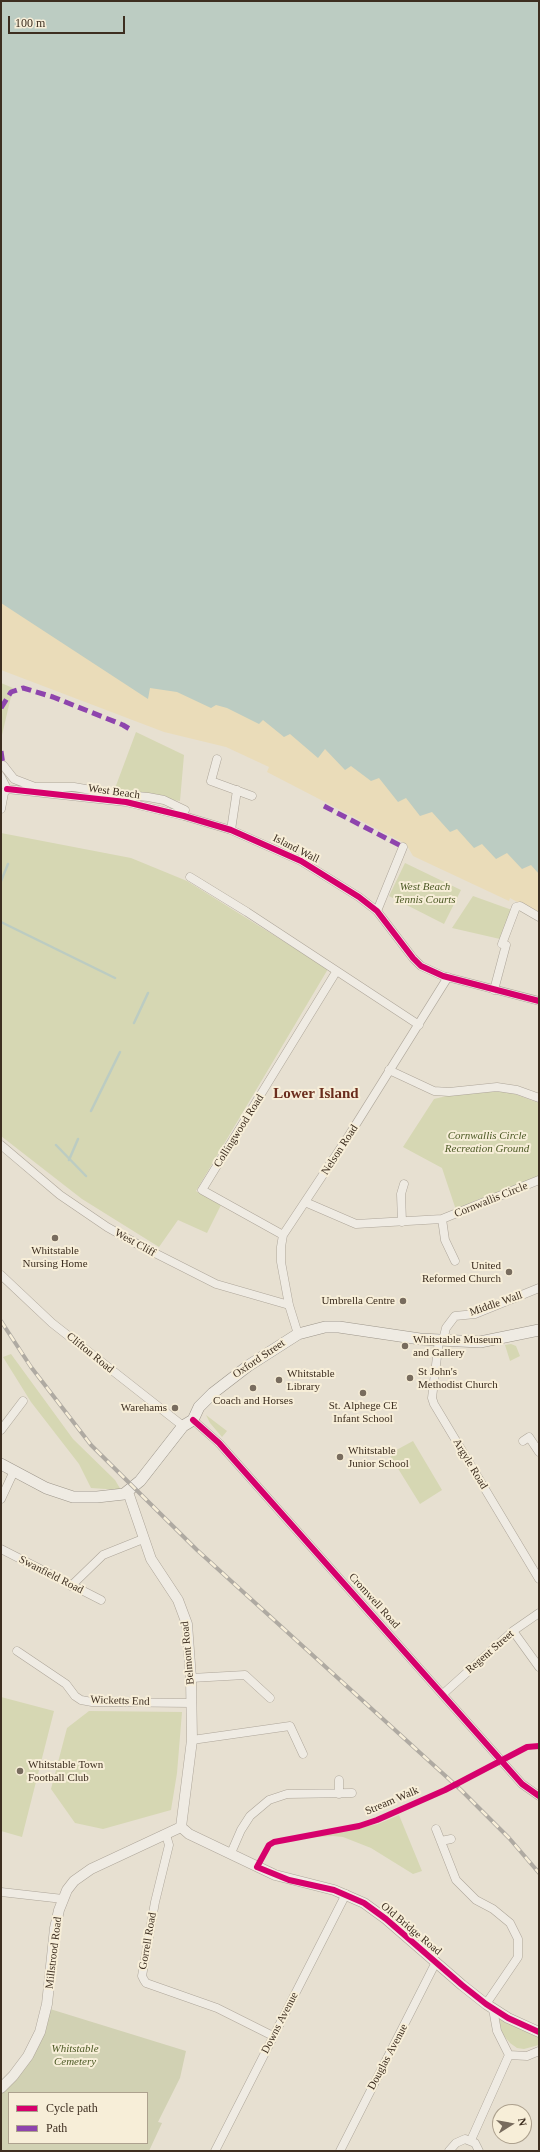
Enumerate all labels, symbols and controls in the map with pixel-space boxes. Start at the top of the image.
scale bar [10,8,127,34]
text: 100 m [15,16,45,30]
street label: West Beach [87,782,141,802]
street label: Island Wall [271,832,321,866]
park label: West Beach Tennis Courts [394,880,456,906]
district label: Lower Island [273,1085,359,1103]
street label: Collingwood Road [211,1092,267,1170]
street label: Nelson Road [319,1122,361,1178]
park label: Cornwallis Circle Recreation Ground [445,1129,529,1155]
street label: Cornwallis Circle [452,1179,530,1221]
street label: West Cliff [112,1226,158,1260]
marker: Whitstable Nursing Home [50,1233,60,1243]
place label: Whitstable Nursing Home [22,1244,88,1270]
place label: United Reformed Church [422,1259,501,1285]
marker: United Reformed Church [504,1267,514,1277]
street label: Middle Wall [468,1289,524,1319]
place label: Umbrella Centre [321,1294,395,1308]
marker: Umbrella Centre [398,1296,408,1306]
street label: Clifton Road [64,1330,116,1376]
place label: Whitstable Museum and Gallery [413,1333,502,1359]
street label: Oxford Street [230,1337,288,1381]
marker: Whitstable Museum and Gallery [400,1341,410,1351]
place label: St John's Methodist Church [418,1365,498,1391]
place label: Whitstable Library [287,1367,335,1393]
marker: St John's Methodist Church [405,1373,415,1383]
marker: Whitstable Library [274,1375,284,1385]
marker: Coach and Horses [248,1383,258,1393]
marker: St. Alphege CE Infant School [358,1388,368,1398]
place label: Coach and Horses [213,1394,293,1408]
place label: St. Alphege CE Infant School [329,1399,397,1425]
place label: Warehams [121,1401,167,1415]
marker: Warehams [170,1403,180,1413]
street label: Argyle Road [450,1436,490,1492]
place label: Whitstable Junior School [348,1444,409,1470]
marker: Whitstable Junior School [335,1452,345,1462]
street label: Swanfield Road [17,1553,85,1597]
street label: Cromwell Road [346,1571,402,1631]
street label: Belmont Road [179,1621,197,1685]
street label: Regent Street [463,1627,517,1677]
street label: Wicketts End [90,1693,150,1709]
place label: Whitstable Town Football Club [28,1758,103,1784]
marker: Whitstable Town Football Club [15,1766,25,1776]
street label: Stream Walk [363,1784,421,1818]
street label: Old Bridge Road [378,1900,444,1958]
street label: Gorrell Road [136,1911,160,1971]
street label: Millstrood Road [43,1916,65,1990]
street label: Downs Avenue [259,1990,301,2056]
street label: Douglas Avenue [365,2022,411,2092]
park label: Whitstable Cemetery [51,2042,99,2068]
legend [8,2092,148,2144]
text: Cycle path [46,2101,98,2115]
north arrow [492,2104,532,2144]
text: N [516,2117,529,2127]
text: Path [46,2121,67,2135]

